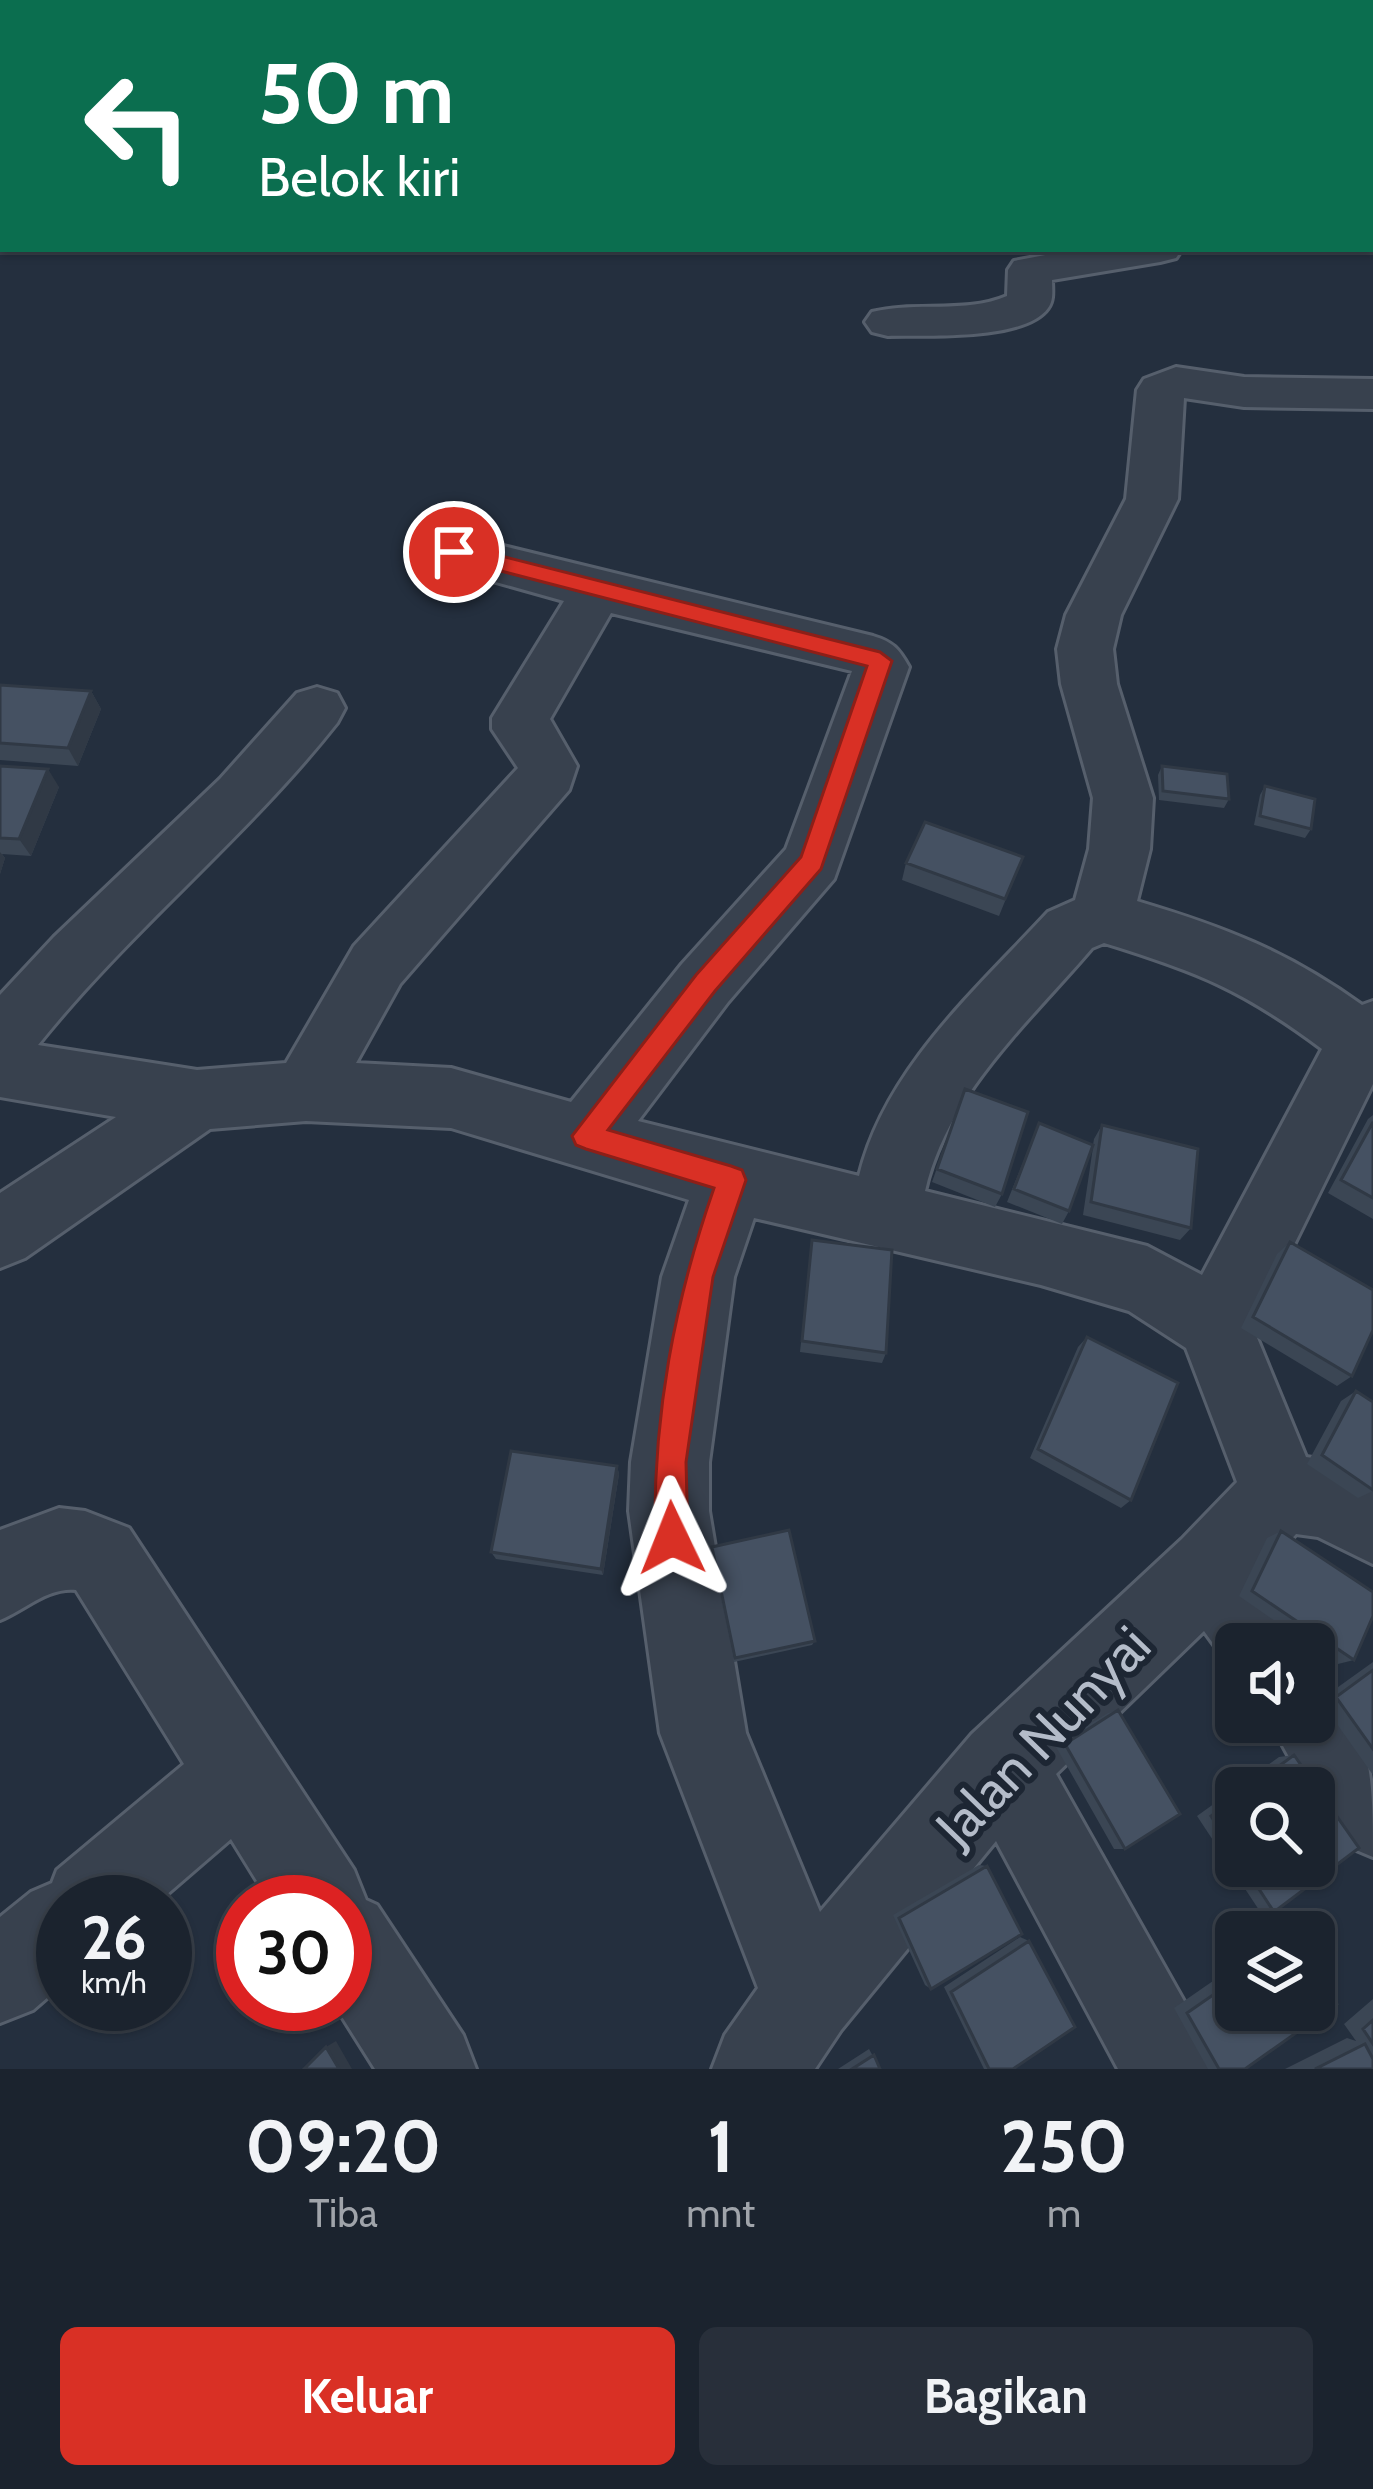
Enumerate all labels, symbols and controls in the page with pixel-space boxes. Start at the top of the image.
text: 50 m [258,42,454,144]
icon: left [60,48,216,204]
text: Belok kiri [258,144,461,210]
pin [403,501,505,603]
icon: arrive [421,519,487,585]
position arrow [609,1475,735,1601]
street label: Jalan Nunyai [921,1613,1164,1861]
map controls [1215,1623,1335,2031]
button: sound [1215,1623,1335,1743]
button: search [1215,1767,1335,1887]
speed limit sign: 30 [216,1875,372,2031]
text: 26 [81,1901,147,1974]
button: layers [1215,1911,1335,2031]
text: km/h [81,1964,147,2001]
text: 09:20 [245,2103,441,2190]
text: 1 [707,2103,734,2190]
text: 250 [1000,2103,1128,2190]
text: Tiba [309,2189,378,2237]
text: mnt [686,2189,755,2237]
text: m [1047,2189,1081,2237]
button: Keluar [60,2327,675,2465]
button: Bagikan [699,2327,1313,2465]

